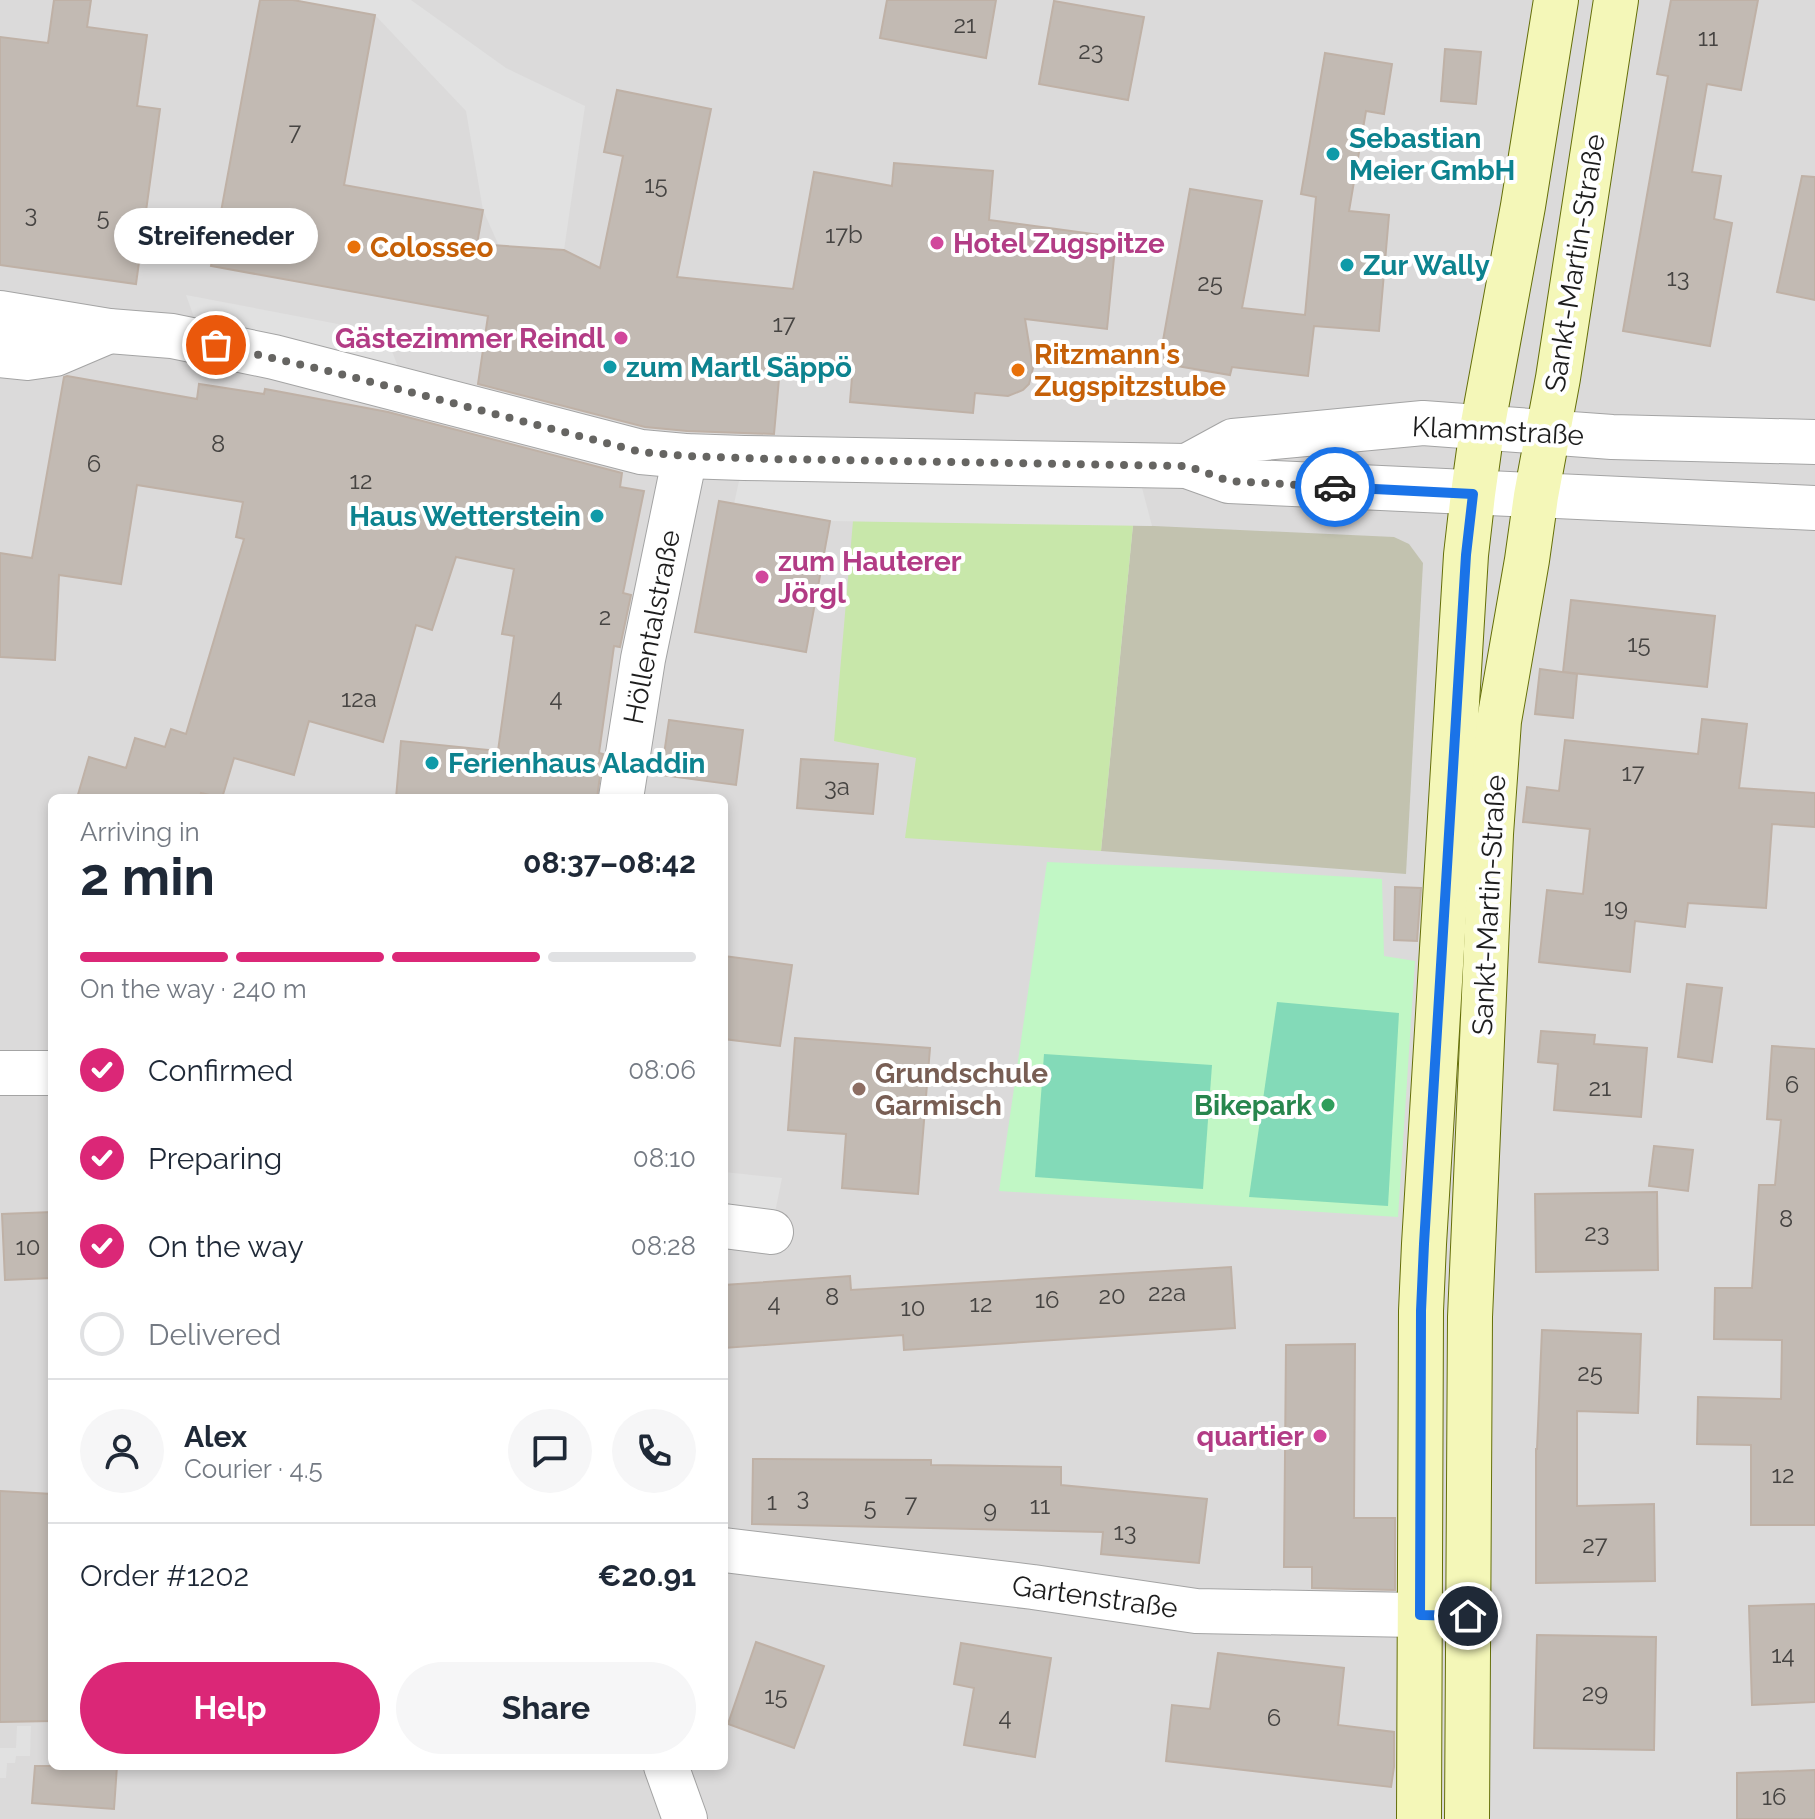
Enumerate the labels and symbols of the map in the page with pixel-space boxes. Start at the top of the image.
house number: 21 [954,10,976,39]
house number: 11 [1698,23,1718,52]
house number: 23 [1078,36,1104,65]
house number: 7 [289,117,302,146]
place label: Sebastian Meier GmbH [1349,122,1515,187]
street label: Sankt-Martin-Straße [1538,132,1612,394]
marker: Sebastian Meier GmbH [1324,145,1342,163]
house number: 15 [644,170,668,199]
house number: 3 [25,199,37,228]
house number: 5 [96,202,110,231]
callout: Streifeneder [114,209,318,265]
house number: 17b [825,220,863,249]
place label: Hotel Zugspitze [953,227,1165,260]
place label: Colosseo [370,231,493,264]
marker: Hotel Zugspitze [928,234,946,252]
marker: Colosseo [345,238,363,256]
place label: Zur Wally [1363,249,1491,282]
marker: Zur Wally [1338,256,1356,274]
house number: 13 [1666,263,1690,292]
house number: 25 [1197,268,1223,297]
house number: 17 [773,309,796,338]
pin [182,311,250,379]
place label: Gästezimmer Reindl [335,322,605,355]
marker: Gästezimmer Reindl [612,329,630,347]
place label: Ritzmann's Zugspitzstube [1034,338,1226,403]
place label: zum Martl Säppö [626,351,852,384]
marker: zum Martl Säppö [601,358,619,376]
marker: Ritzmann's Zugspitzstube [1009,361,1027,379]
street label: Klammstraße [1411,410,1585,452]
house number: 8 [211,429,225,458]
courier [1295,447,1375,527]
house number: 6 [87,449,101,478]
house number: 12 [350,466,372,495]
place label: Haus Wetterstein [349,500,581,533]
marker: Haus Wetterstein [588,507,606,525]
street label: Höllentalstraße [617,527,687,727]
place label: zum Hauterer Jörgl [778,545,962,610]
marker: zum Hauterer Jörgl [753,568,771,586]
house number: 2 [599,602,611,631]
house number: 15 [1627,629,1651,658]
house number: 4 [549,683,563,712]
house number: 12a [341,684,377,713]
place label: Ferienhaus Aladdin [448,747,706,780]
marker: Ferienhaus Aladdin [423,754,441,772]
house number: 17 [1622,758,1645,787]
house number: 3a [824,772,850,801]
street label: Sankt-Martin-Straße [1466,774,1512,1036]
house number: 19 [1604,893,1628,922]
place label: Grundschule Garmisch [875,1057,1048,1122]
house number: 6 [1785,1070,1799,1099]
house number: 21 [1589,1073,1611,1102]
marker: Grundschule Garmisch [850,1080,868,1098]
place label: Bikepark [1194,1089,1312,1122]
marker: Bikepark [1319,1096,1337,1114]
house number: 8 [1779,1204,1793,1233]
house number: 23 [1584,1218,1610,1247]
house number: 10 [16,1232,40,1261]
house number: 22a [1148,1278,1186,1307]
house number: 20 [1098,1281,1126,1310]
house number: 8 [825,1282,839,1311]
house number: 16 [1035,1285,1059,1314]
house number: 4 [767,1288,781,1317]
house number: 12 [970,1289,992,1318]
house number: 10 [901,1293,925,1322]
house number: 25 [1577,1358,1603,1387]
place label: quartier [1197,1420,1304,1453]
marker: quartier [1311,1427,1329,1445]
house number: 12 [1772,1460,1794,1489]
house number: 3 [797,1482,809,1511]
house number: 1 [767,1487,777,1516]
house number: 7 [905,1489,918,1518]
house number: 11 [1030,1491,1050,1520]
house number: 5 [863,1492,877,1521]
house number: 9 [983,1495,997,1524]
house number: 13 [1113,1517,1137,1546]
house number: 27 [1582,1530,1608,1559]
street label: Gartenstraße [1010,1569,1180,1625]
pin [1434,1582,1502,1650]
house number: 14 [1771,1640,1795,1669]
house number: 29 [1582,1678,1608,1707]
house number: 15 [764,1681,788,1710]
house number: 4 [998,1702,1012,1731]
house number: 6 [1267,1703,1281,1732]
house number: 16 [1762,1782,1786,1811]

